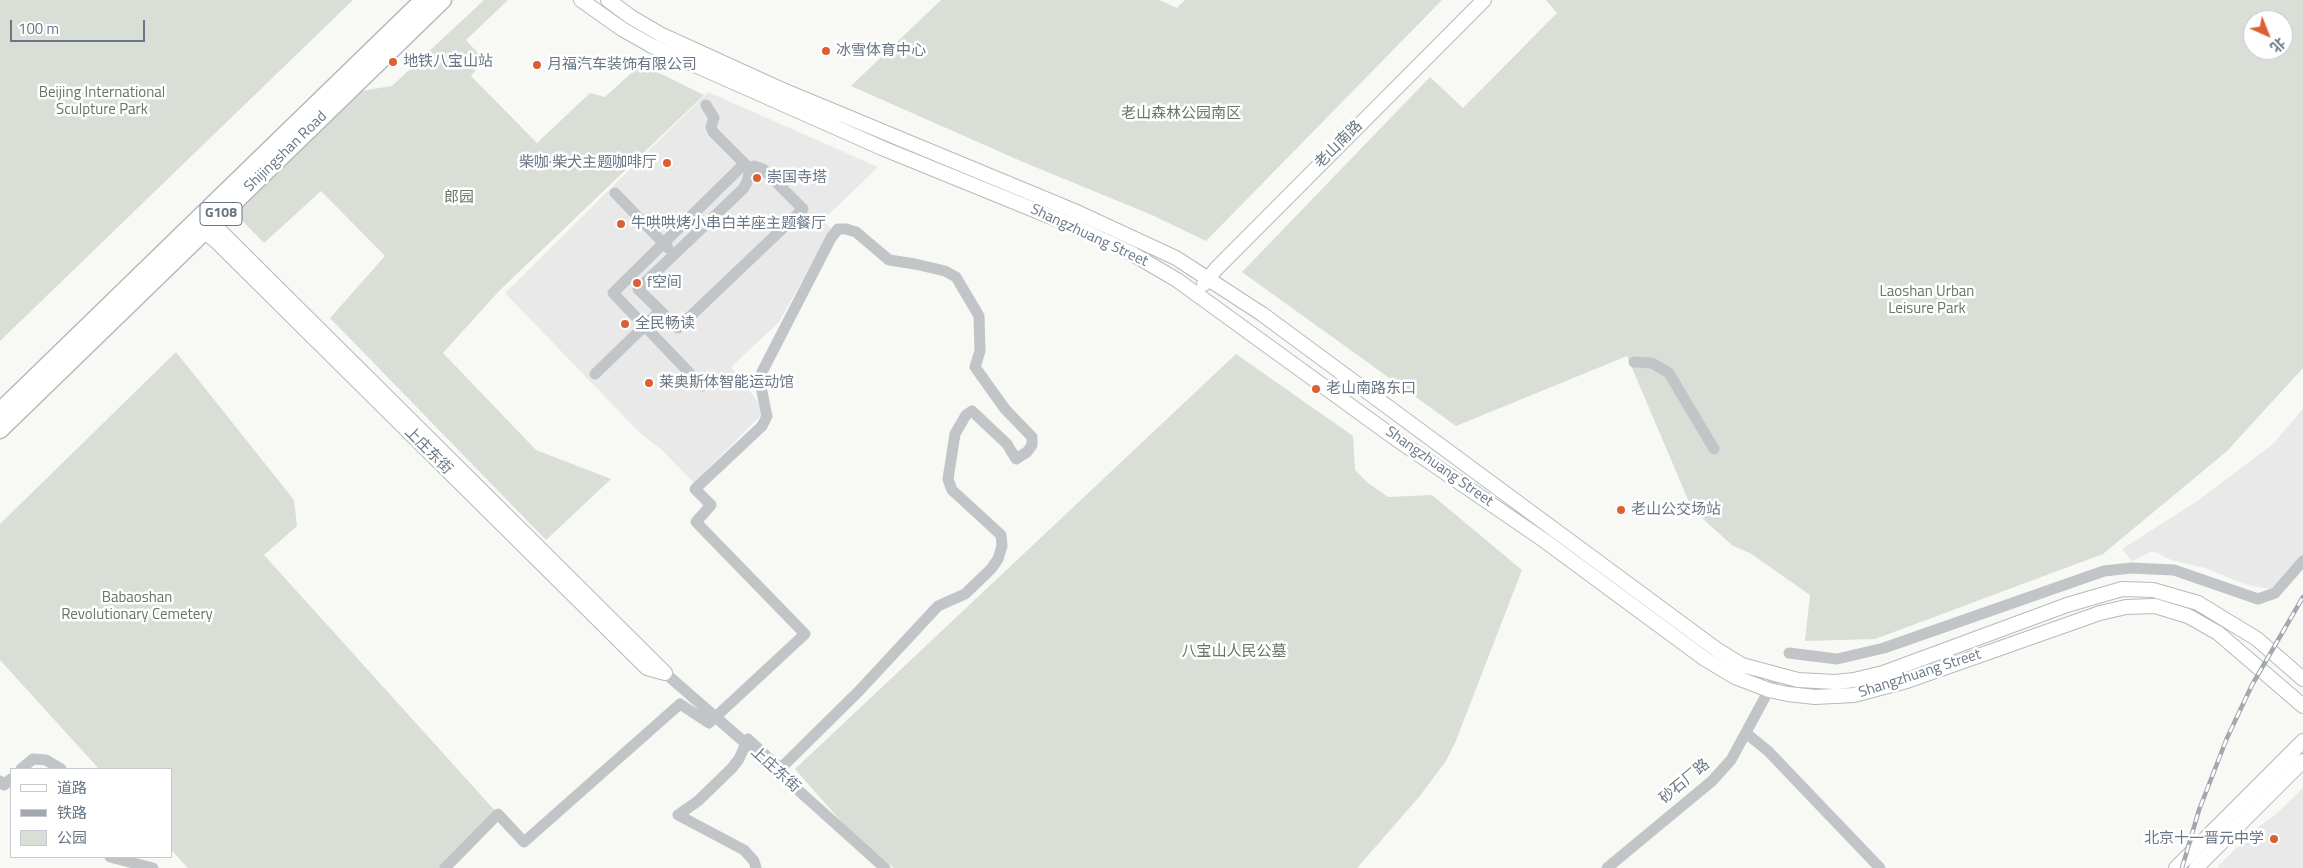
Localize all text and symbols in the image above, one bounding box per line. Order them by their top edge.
scale bar [12,10,148,42]
north arrow [2243,10,2293,60]
text: 100 m [18,17,59,40]
text: 北 [2266,33,2290,58]
place label: 冰雪体育中心 [836,42,926,60]
marker: 冰雪体育中心 [820,45,832,57]
place label: 地铁八宝山站 [403,53,493,71]
marker: 地铁八宝山站 [387,56,399,68]
place label: 月福汽车装饰有限公司 [547,56,697,74]
marker: 月福汽车装饰有限公司 [531,59,543,71]
park label: Beijing International Sculpture Park [39,84,165,119]
park label: 老山森林公园南区 [1121,105,1241,123]
street label: Shijingshan Road [241,108,331,196]
street label: 老山南路 [1311,117,1367,173]
place label: 柴咖·柴犬主题咖啡厅 [519,154,657,172]
marker: 柴咖·柴犬主题咖啡厅 [661,157,673,169]
place label: 崇国寺塔 [767,169,827,187]
marker: 崇国寺塔 [751,172,763,184]
park label: 郎园 [444,189,474,207]
street label: Shangzhuang Street [1027,201,1151,271]
road number: G108 [200,202,242,225]
place label: 牛哄哄烤小串白羊座主题餐厅 [631,215,826,233]
marker: 牛哄哄烤小串白羊座主题餐厅 [615,218,627,230]
place label: f空间 [647,274,682,292]
marker: f空间 [631,277,643,289]
park label: Laoshan Urban Leisure Park [1880,283,1974,318]
place label: 全民畅读 [635,315,695,333]
marker: 全民畅读 [619,318,631,330]
place label: 莱奥斯体智能运动馆 [659,374,794,392]
marker: 莱奥斯体智能运动馆 [643,377,655,389]
place label: 老山南路东口 [1326,380,1416,398]
marker: 老山南路东口 [1310,383,1322,395]
street label: 上庄东街 [400,423,456,479]
street label: Shangzhuang Street [1382,423,1496,511]
place label: 老山公交场站 [1631,501,1721,519]
marker: 老山公交场站 [1615,504,1627,516]
park label: Babaoshan Revolutionary Cemetery [61,589,213,624]
park label: 八宝山人民公墓 [1182,643,1286,661]
street label: Shangzhuang Street [1857,646,1983,702]
street label: 上庄东街 [747,743,803,797]
street label: 砂石厂路 [1656,756,1714,808]
legend [10,768,172,858]
text: 道路 [57,776,87,799]
text: 铁路 [57,801,87,824]
text: 公园 [57,826,87,849]
place label: 北京十一晋元中学 [2144,830,2264,848]
marker: 北京十一晋元中学 [2268,833,2280,845]

